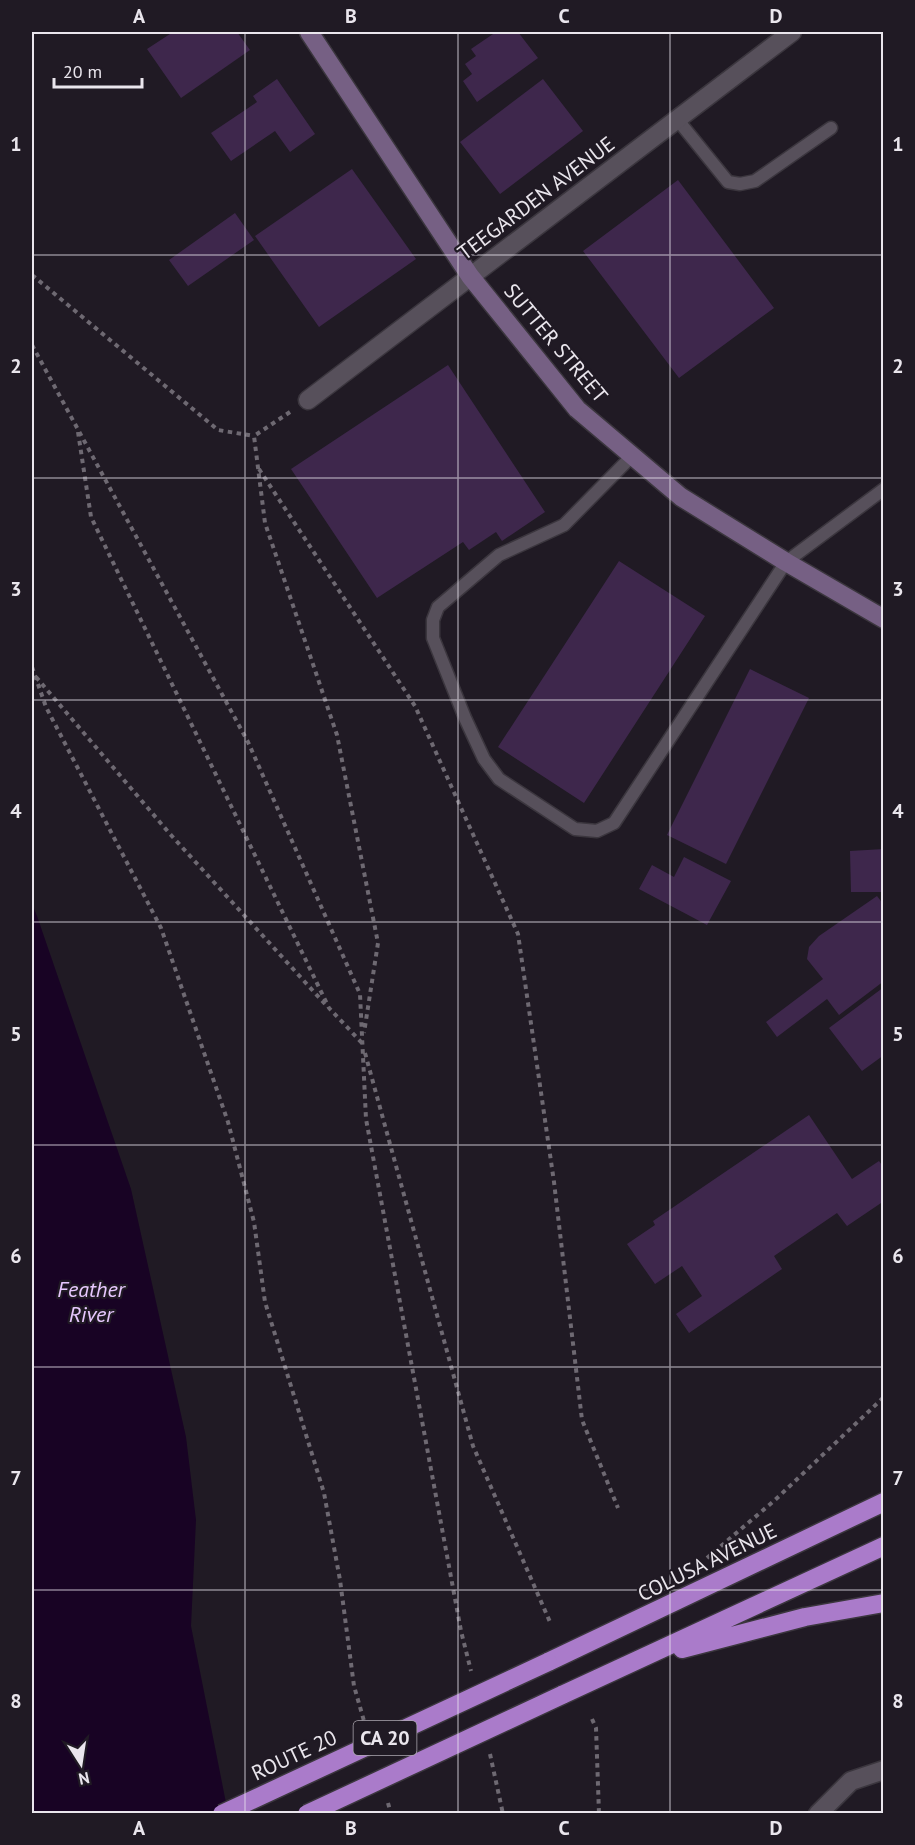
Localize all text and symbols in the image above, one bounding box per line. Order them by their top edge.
text: A [133,3,146,29]
text: B [345,3,357,29]
text: C [558,3,570,29]
text: D [770,3,783,29]
scale bar [54,51,142,89]
text: 20 m [63,60,102,83]
street label: TEEGARDEN AVENUE [452,130,620,266]
text: 1 [10,131,22,157]
text: 1 [892,131,904,157]
street label: SUTTER STREET [498,278,614,408]
text: 2 [10,353,22,379]
text: 2 [892,353,904,379]
text: 3 [10,576,22,602]
text: 3 [892,576,904,602]
text: 4 [10,798,22,824]
text: 4 [892,798,904,824]
text: 5 [10,1021,22,1047]
text: 5 [892,1021,904,1047]
text: 6 [10,1243,22,1269]
text: 6 [892,1243,904,1269]
water label: Feather River [57,1275,127,1328]
text: 7 [10,1465,22,1491]
text: 7 [892,1465,904,1491]
street label: COLUSA AVENUE [633,1517,781,1607]
text: 8 [10,1688,22,1714]
text: 8 [892,1688,904,1714]
road number: CA 20 [354,1721,416,1755]
street label: ROUTE 20 [247,1724,341,1786]
north arrow [51,1734,111,1794]
text: N [77,1768,91,1790]
text: A [133,1815,146,1841]
text: B [345,1815,357,1841]
text: C [558,1815,570,1841]
text: D [770,1815,783,1841]

